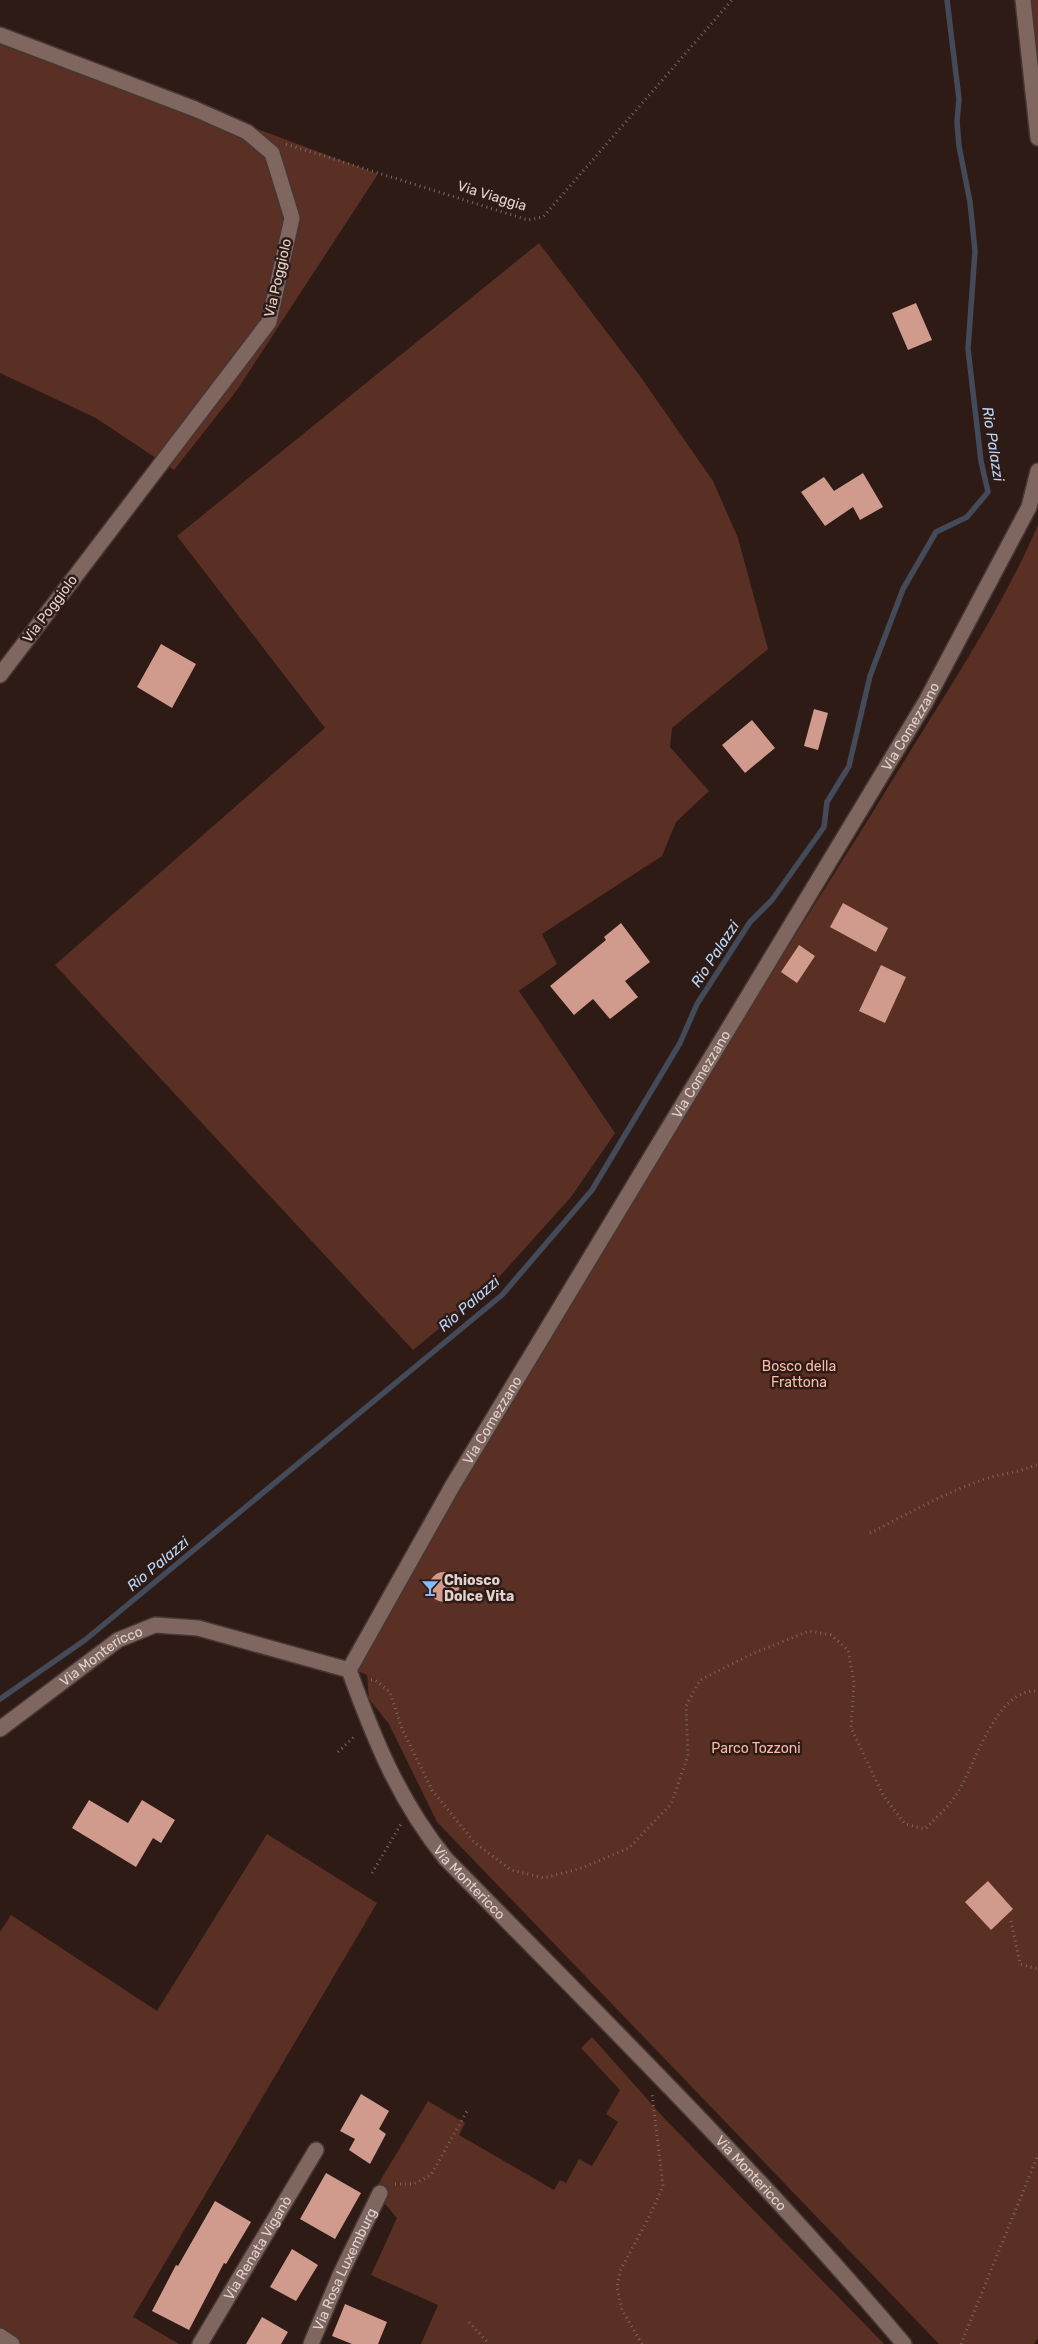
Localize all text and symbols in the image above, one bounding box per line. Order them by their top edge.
street label: Via Viaggia [455,177,529,215]
street label: Via Poggiolo [261,237,295,319]
water label: Rio Palazzi [978,405,1008,483]
street label: Via Poggiolo [19,572,81,646]
street label: Via Comezzano [878,679,943,774]
water label: Rio Palazzi [687,917,743,991]
street label: Via Comezzano [668,1027,734,1121]
water label: Rio Palazzi [435,1272,504,1336]
park label: Bosco della Frattona [762,1358,836,1391]
street label: Via Comezzano [459,1373,525,1467]
water label: Rio Palazzi [123,1533,193,1595]
place label: Chiosco Dolce Vita [444,1572,514,1605]
bar icon: Chiosco Dolce Vita [420,1578,440,1598]
street label: Via Montericco [56,1622,145,1690]
park label: Parco Tozzoni [711,1740,801,1757]
street label: Via Montericco [430,1842,509,1923]
street label: Via Montericco [712,2132,790,2214]
street label: Via Renata Viganò [220,2193,295,2303]
street label: Via Rosa Luxemburg [309,2205,380,2333]

